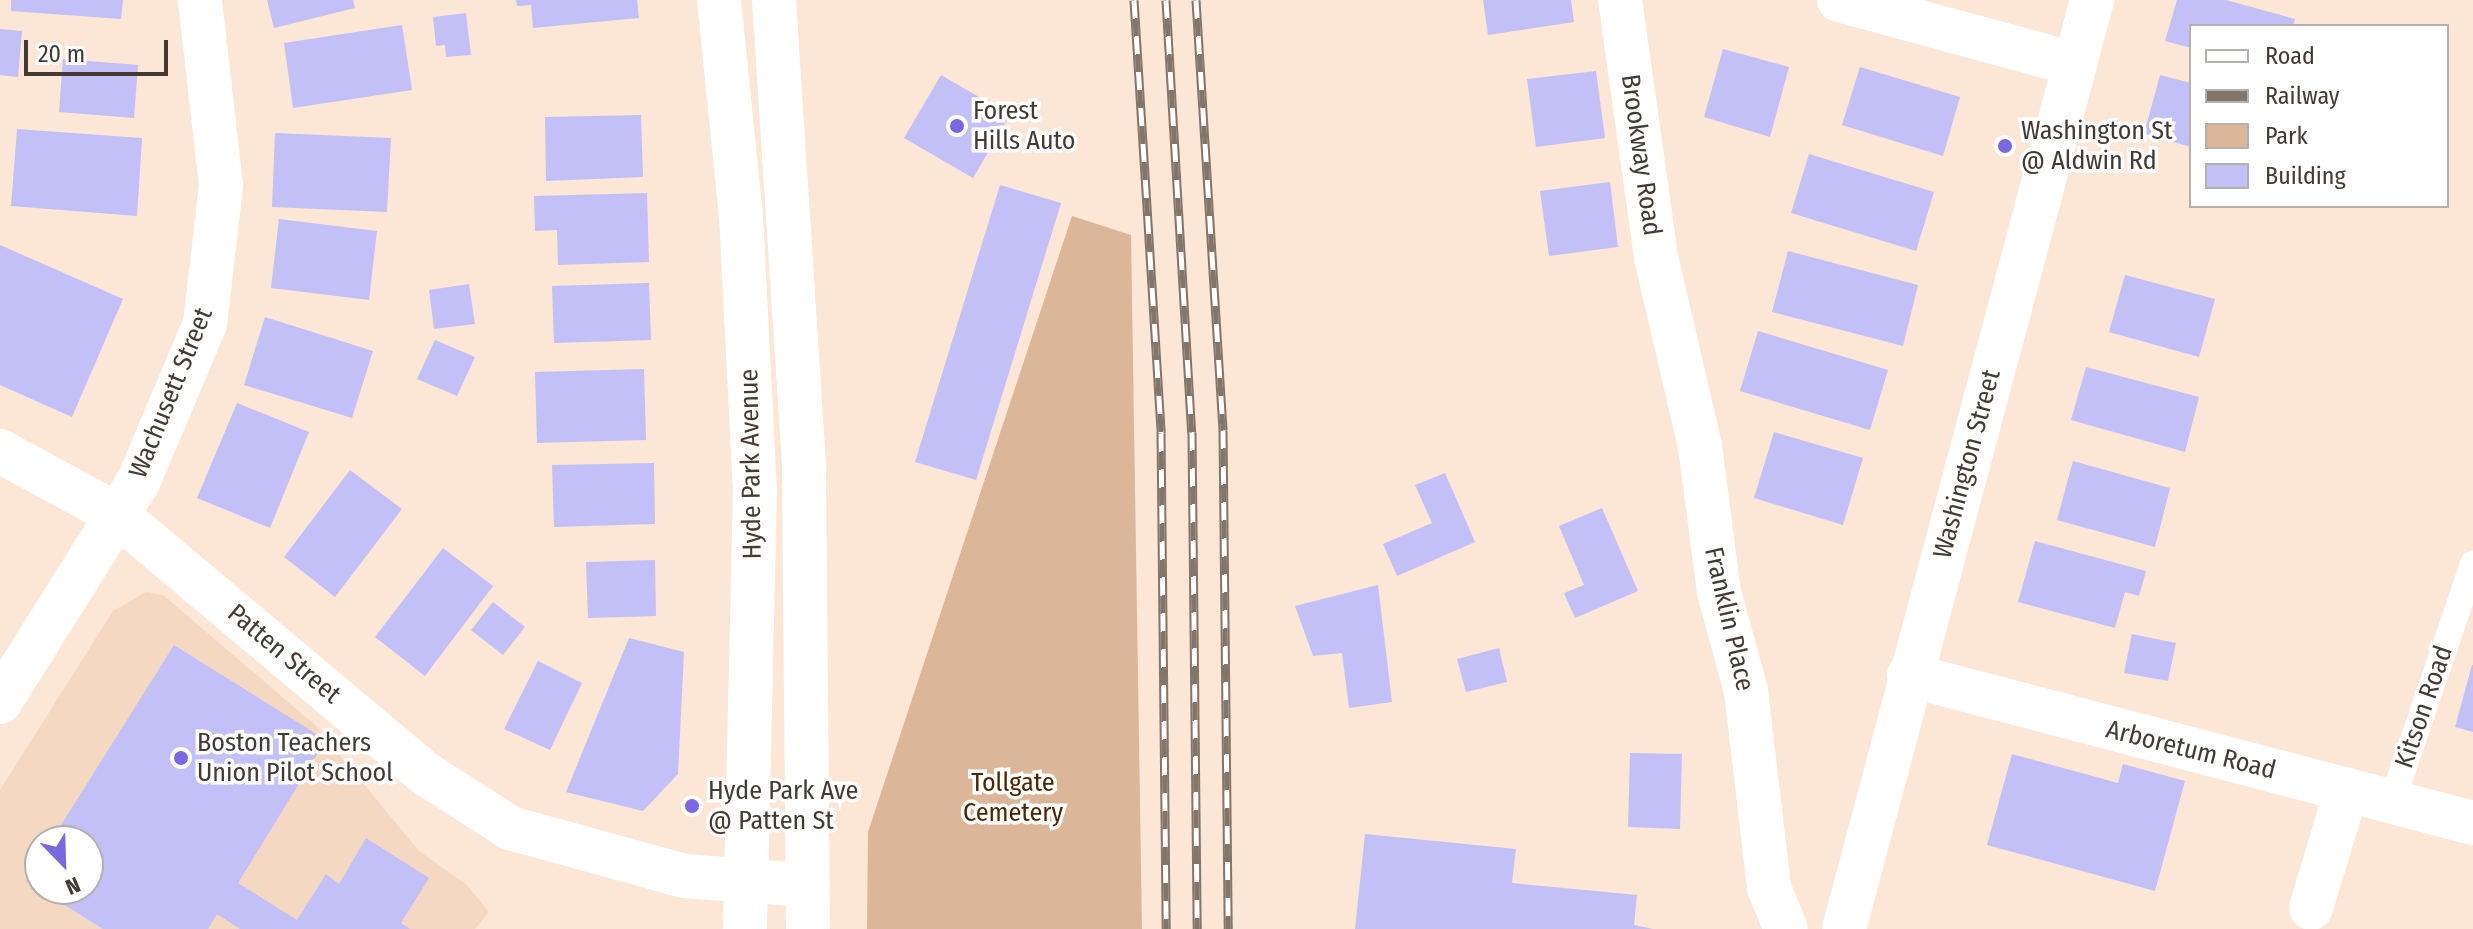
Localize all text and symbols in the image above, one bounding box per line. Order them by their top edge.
scale bar [28,24,172,74]
legend [2189,24,2449,208]
text: 20 m [38,40,85,68]
text: Road [2265,42,2315,70]
street label: Brookway Road [1614,72,1668,238]
text: Railway [2265,82,2340,110]
place label: Forest Hills Auto [973,95,1075,156]
place label: Washington St @ Aldwin Rd [2021,115,2173,176]
marker: Forest Hills Auto [948,117,966,135]
text: Park [2265,122,2308,150]
marker: Washington St @ Aldwin Rd [1996,137,2014,155]
text: Building [2265,162,2346,190]
street label: Wachusett Street [123,303,219,483]
street label: Washington Street [1927,366,2007,562]
street label: Hyde Park Avenue [734,368,768,560]
street label: Franklin Place [1697,544,1761,694]
street label: Patten Street [221,598,347,710]
street label: Kitson Road [2389,642,2459,772]
street label: Arboretum Road [2103,714,2279,786]
place label: Boston Teachers Union Pilot School [197,727,393,788]
marker: Boston Teachers Union Pilot School [172,749,190,767]
park label: Tollgate Cemetery [963,767,1063,828]
place label: Hyde Park Ave @ Patten St [708,775,858,836]
marker: Hyde Park Ave @ Patten St [683,797,701,815]
north arrow [24,825,104,905]
text: N [61,871,84,901]

